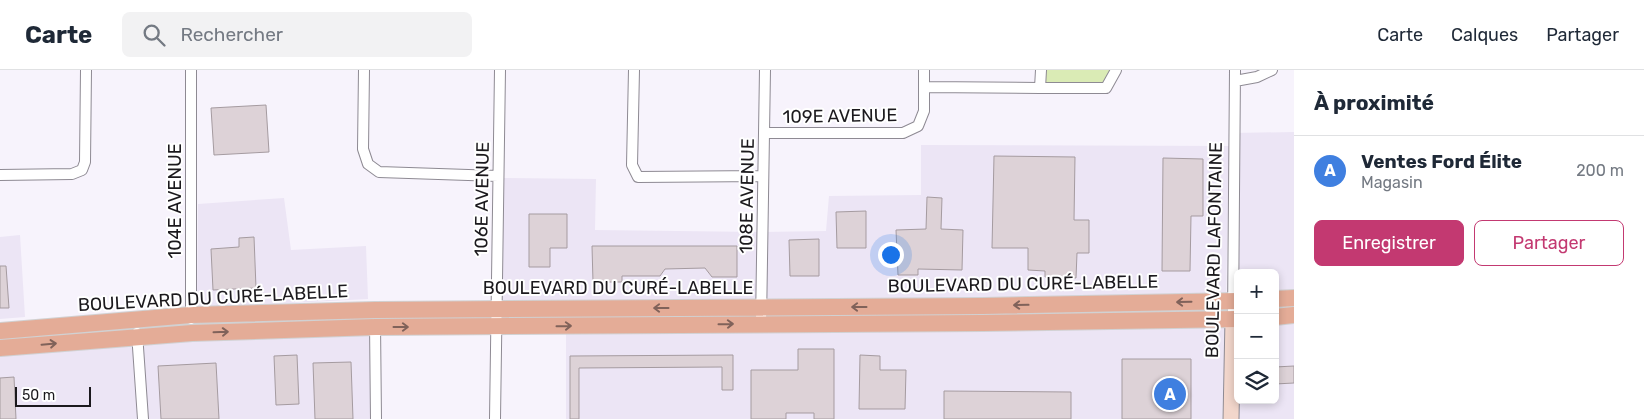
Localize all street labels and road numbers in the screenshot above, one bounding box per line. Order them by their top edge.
street label: 109E AVENUE [783,104,897,128]
street label: 108E AVENUE [735,138,759,254]
street label: 106E AVENUE [470,141,494,257]
street label: BOULEVARD LAFONTAINE [1201,142,1227,358]
street label: 104E AVENUE [164,143,186,259]
street label: BOULEVARD DU CURÉ-LABELLE [888,271,1158,297]
street label: BOULEVARD DU CURÉ-LABELLE [483,277,753,299]
street label: BOULEVARD DU CURÉ-LABELLE [77,280,349,316]

